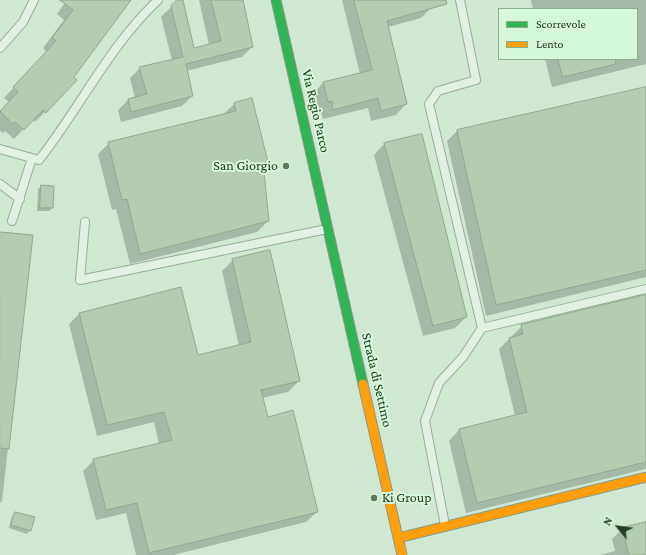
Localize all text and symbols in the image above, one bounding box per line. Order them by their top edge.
legend [498,8,638,60]
text: Scorrevole [536,17,586,31]
text: Lento [536,37,564,51]
street label: Via Regio Parco [298,68,334,154]
place label: San Giorgio [213,158,278,174]
marker: San Giorgio [281,161,291,171]
street label: Strada di Settimo [358,331,396,429]
place label: Ki Group [382,490,432,506]
marker: Ki Group [369,493,379,503]
north arrow [598,507,638,547]
text: N [600,515,615,527]

